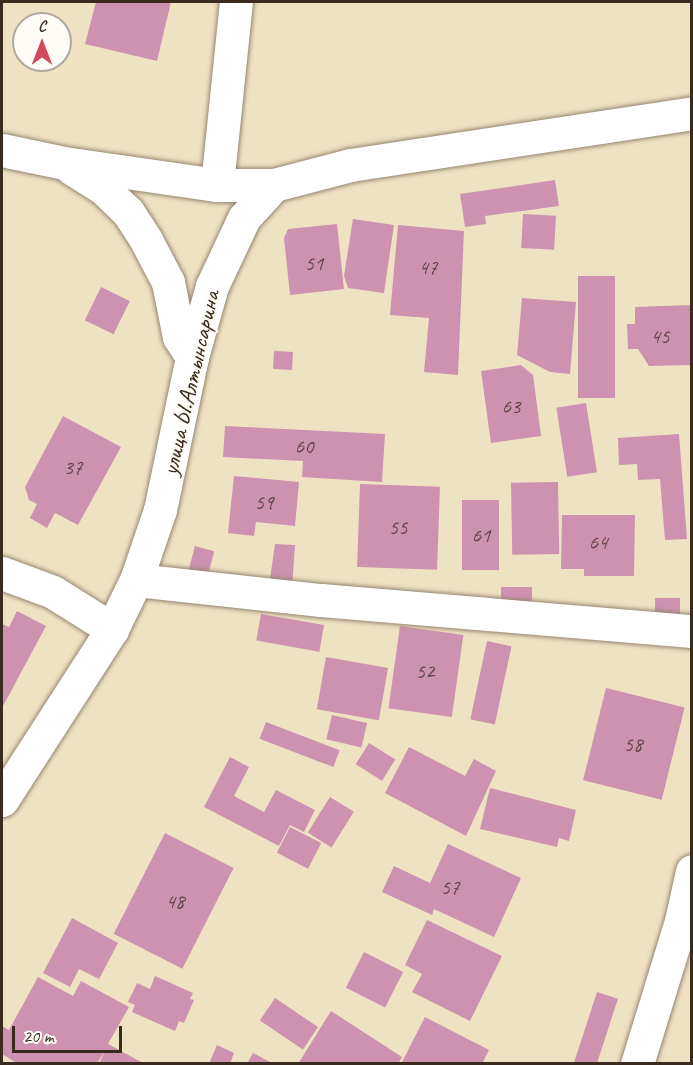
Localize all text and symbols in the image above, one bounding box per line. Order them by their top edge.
north arrow [12,12,72,72]
text: С [38,16,46,36]
house number: 51 [305,250,323,276]
house number: 47 [419,254,437,280]
street label: улица Ы.Алтынсарина [156,288,226,478]
house number: 45 [651,323,669,349]
house number: 63 [502,393,520,419]
house number: 60 [295,433,313,459]
house number: 37 [64,454,82,480]
house number: 59 [255,489,273,515]
house number: 55 [389,514,407,540]
house number: 61 [472,522,490,548]
house number: 64 [589,529,607,555]
house number: 52 [416,658,434,684]
house number: 58 [624,731,642,757]
house number: 57 [441,874,459,900]
house number: 48 [166,888,184,914]
scale bar [15,1014,124,1052]
text: 20 m [23,1025,54,1047]

